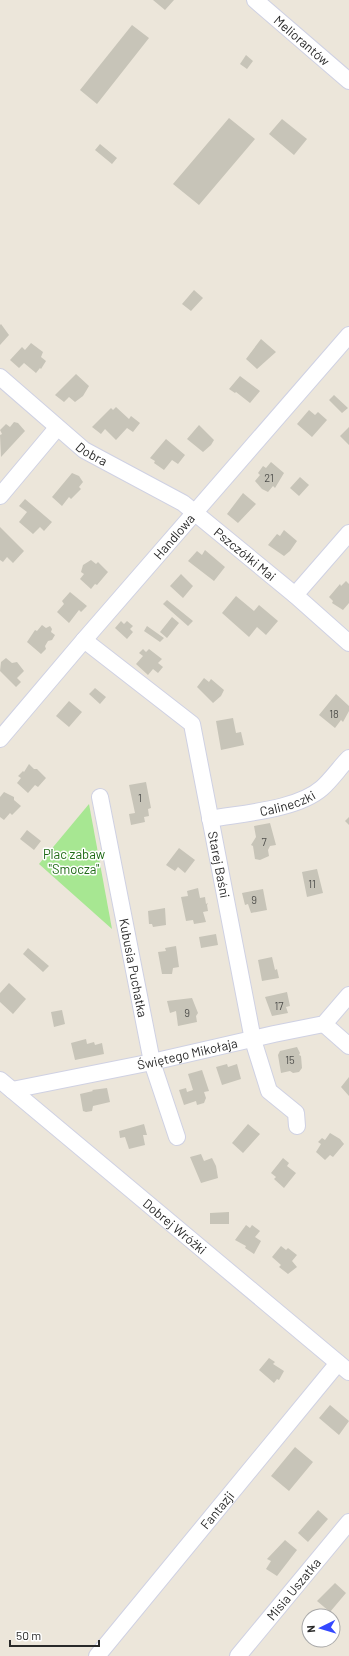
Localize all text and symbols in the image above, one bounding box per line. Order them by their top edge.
street label: Meliorantów [271,12,333,69]
street label: Dobra [73,439,110,469]
house number: 21 [264,471,274,484]
street label: Handlowa [150,510,198,562]
street label: Pszczółki Mai [211,524,279,584]
house number: 18 [329,707,339,720]
street label: Calineczki [258,787,318,819]
house number: 1 [138,791,142,804]
street label: Starej Baśni [205,830,233,899]
house number: 7 [261,835,267,848]
park label: Plac zabaw "Smocza" [43,846,105,877]
house number: 11 [308,877,316,890]
house number: 9 [251,893,257,906]
street label: Kubusia Puchatka [116,917,151,1019]
house number: 17 [274,999,284,1012]
house number: 9 [184,1006,190,1019]
street label: Świętego Mikołaja [136,1035,239,1073]
house number: 15 [285,1053,295,1066]
street label: Dobrej Wróżki [140,1195,210,1258]
street label: Fantazji [197,1488,237,1532]
street label: Misia Uszatka [263,1554,324,1624]
north arrow [301,1608,341,1648]
scale bar [10,1622,99,1648]
text: N [304,1625,317,1633]
text: 50 m [16,1628,41,1642]

